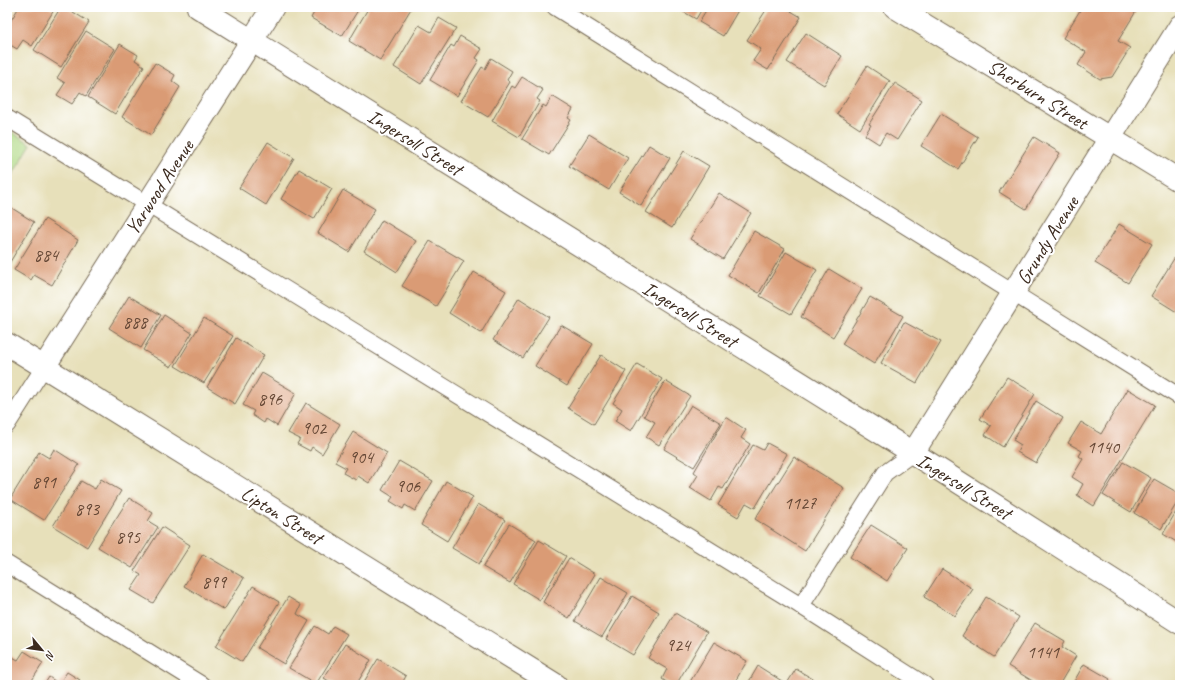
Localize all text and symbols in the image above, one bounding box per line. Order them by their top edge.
street label: Sherburn Street [983,54,1094,136]
street label: Ingersoll Street [363,104,469,183]
street label: Yarwood Avenue [120,134,200,239]
street label: Grundy Avenue [1011,190,1085,289]
house number: 884 [34,244,60,266]
street label: Ingersoll Street [638,276,744,355]
house number: 888 [123,311,149,333]
house number: 896 [258,388,283,410]
house number: 902 [302,417,328,439]
house number: 1140 [1087,436,1121,458]
house number: 904 [349,446,375,468]
street label: Ingersoll Street [912,448,1018,527]
house number: 891 [32,471,57,493]
house number: 906 [396,475,421,497]
street label: Lipton Street [236,481,330,552]
house number: 1127 [784,492,817,514]
house number: 893 [75,498,101,520]
house number: 895 [116,526,141,548]
house number: 899 [202,571,228,593]
north arrow [22,630,62,670]
house number: 924 [666,634,692,656]
house number: 1141 [1027,641,1060,663]
text: N [42,648,59,663]

